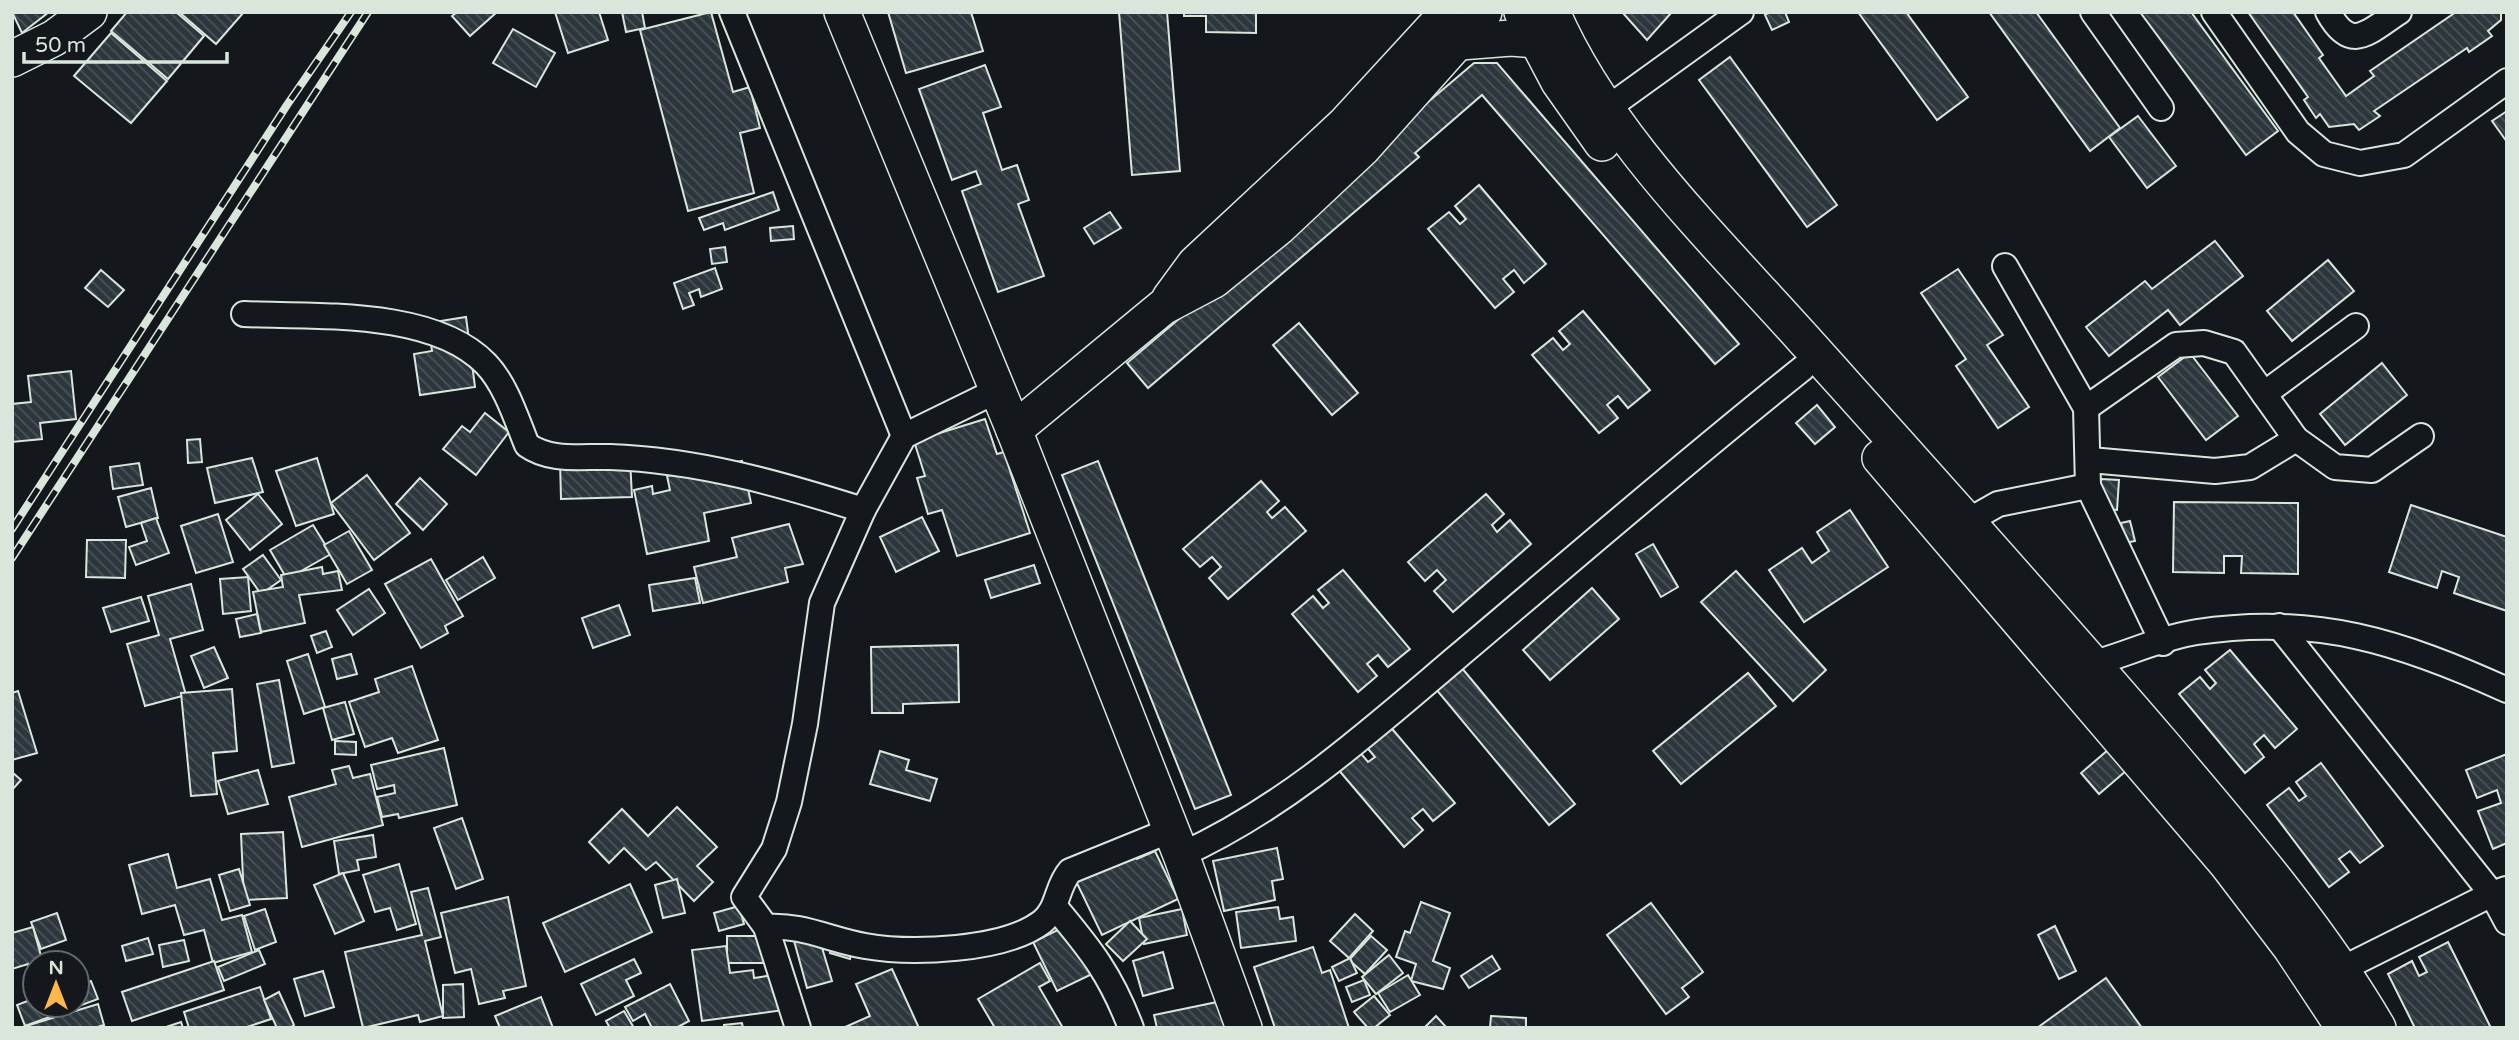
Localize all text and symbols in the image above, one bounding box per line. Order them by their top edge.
scale bar [24,21,228,65]
text: 50 m [35,33,86,58]
north arrow [21,949,91,1019]
text: N [48,957,64,979]

